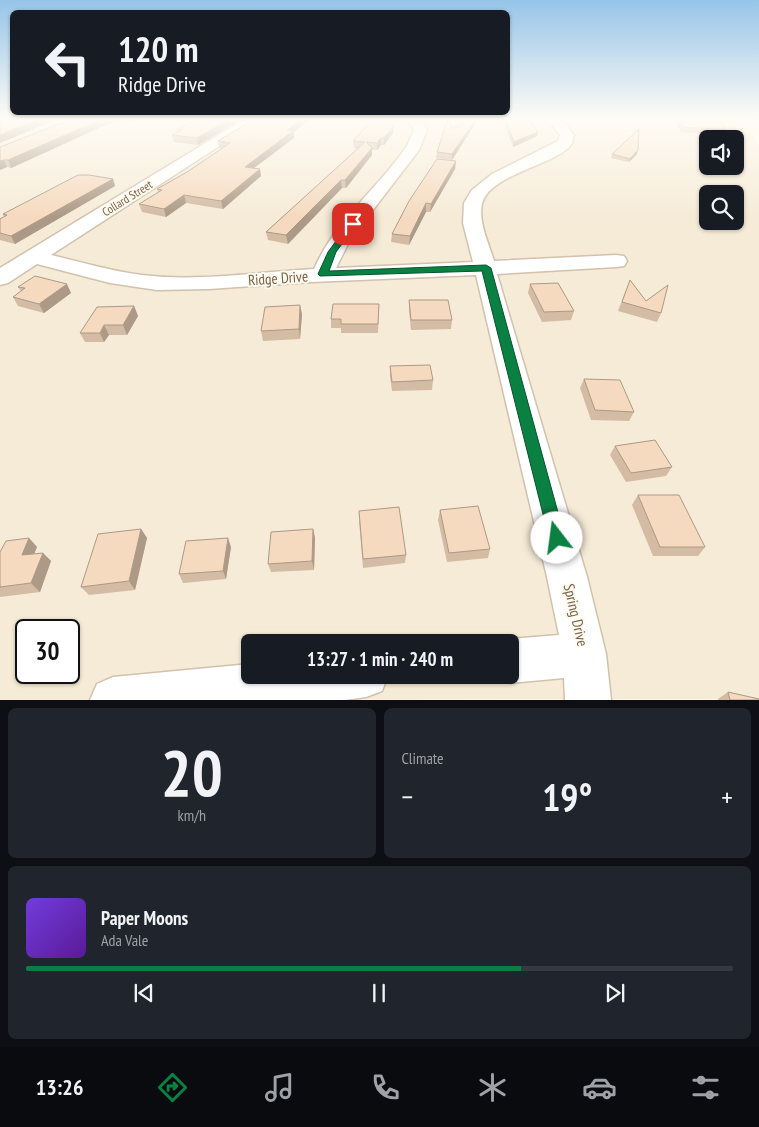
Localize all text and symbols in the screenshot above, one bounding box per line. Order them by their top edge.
text: 120 m [118,26,199,72]
icon: left [35,30,100,95]
text: Ridge Drive [118,70,206,98]
map controls [699,130,744,230]
button: sound [699,130,744,175]
street label: Collard Street [99,176,156,219]
button: search [699,185,744,230]
pin [332,203,374,245]
icon: arrive [339,210,367,238]
street label: Ridge Drive [247,266,309,290]
position arrow [530,511,582,563]
street label: Spring Drive [560,582,592,648]
speed limit sign: 30 [15,619,80,684]
text: 13:27 · 1 min · 240 m [307,647,453,671]
text: 20 [161,730,223,814]
text: Climate [402,748,444,768]
text: 19° [542,772,592,821]
text: − [402,778,413,815]
text: + [721,778,733,815]
text: km/h [178,805,206,825]
text: Paper Moons [101,906,188,930]
text: Ada Vale [101,930,148,950]
icon: previous [130,979,158,1007]
icon: pause [365,979,393,1007]
icon: next [601,979,629,1007]
icon: directions [155,1070,190,1105]
icon: music [262,1070,297,1105]
icon: phone [368,1070,403,1105]
icon: climate [475,1070,510,1105]
icon: car [582,1070,617,1105]
icon: filters [688,1070,723,1105]
text: 13:26 [36,1073,83,1101]

